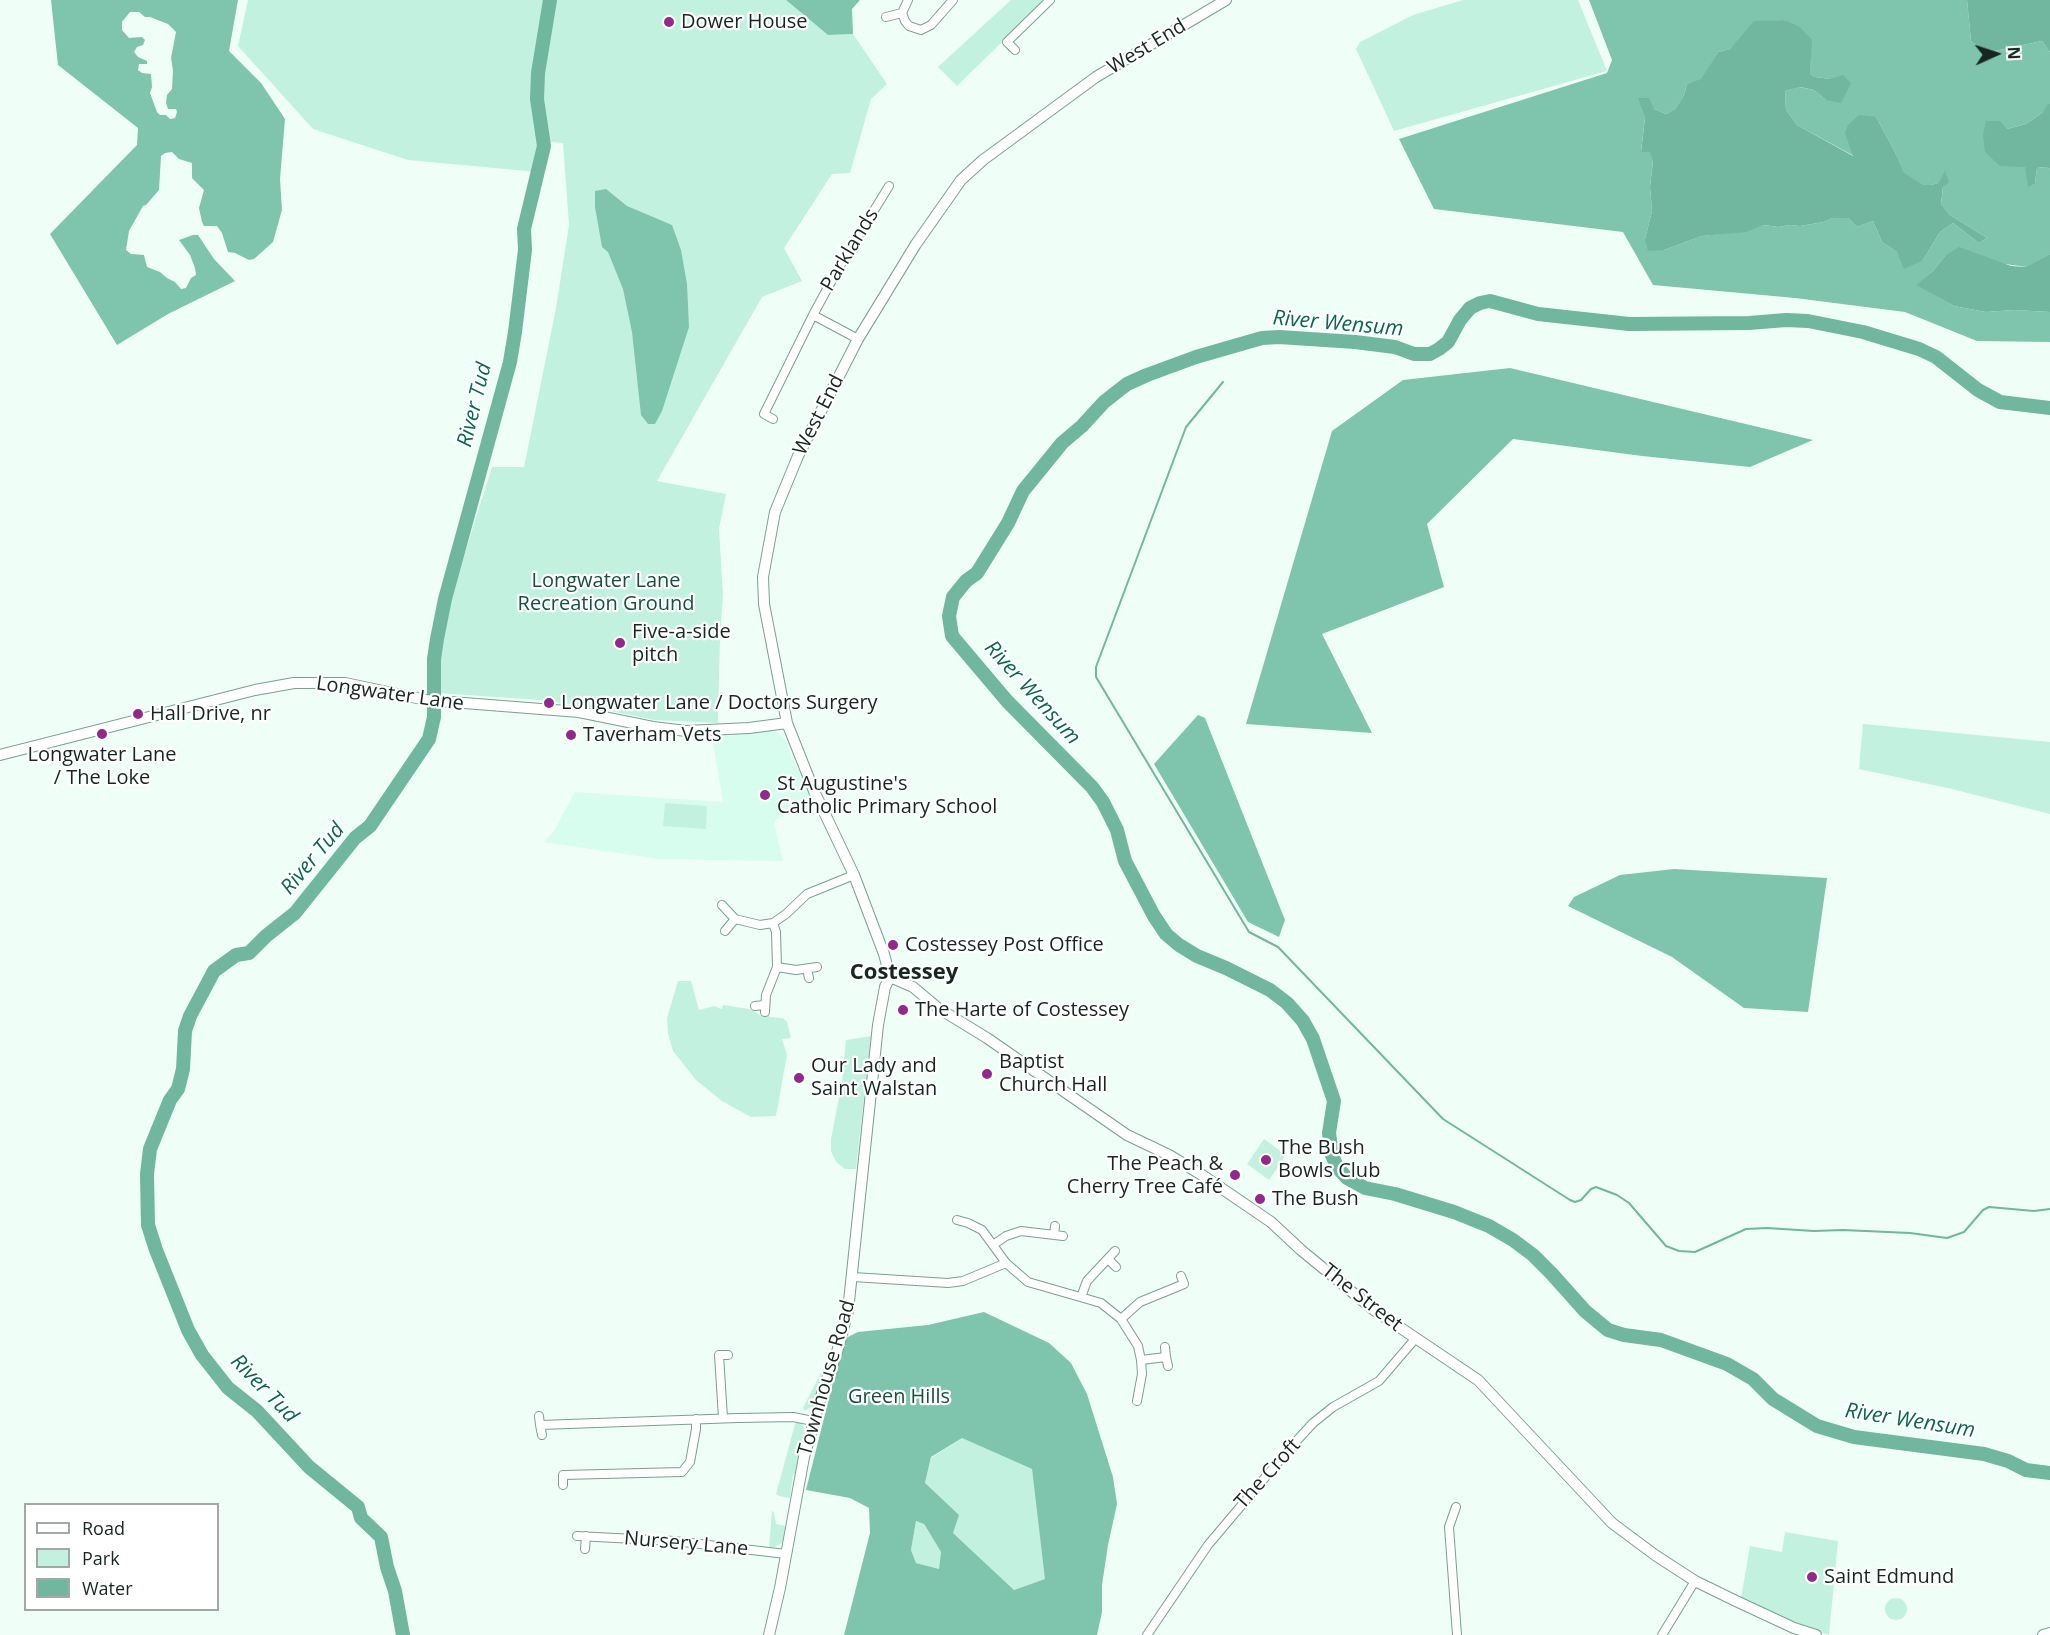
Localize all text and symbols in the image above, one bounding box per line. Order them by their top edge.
place label: Dower House [681,10,807,34]
street label: West End [1103,14,1191,80]
marker: Dower House [662,15,676,29]
north arrow [1966,24,2026,84]
text: N [2003,46,2025,60]
street label: Parklands [816,204,884,296]
water label: River Wensum [1272,306,1404,342]
water label: River Tud [452,360,498,450]
street label: West End [789,371,849,459]
park label: Longwater Lane Recreation Ground [518,569,694,616]
place label: Five-a-side pitch [632,620,731,667]
marker: Five-a-side pitch [613,636,627,650]
water label: River Wensum [979,636,1085,750]
street label: Longwater Lane [315,672,465,716]
place label: Longwater Lane / Doctors Surgery [561,691,878,715]
marker: Longwater Lane / Doctors Surgery [542,696,556,710]
place label: Hall Drive, nr [150,702,271,726]
marker: Hall Drive, nr [131,707,145,721]
place label: Taverham Vets [583,723,721,747]
marker: Longwater Lane / The Loke [95,727,109,741]
marker: Taverham Vets [564,728,578,742]
place label: Longwater Lane / The Loke [28,743,176,790]
place label: St Augustine's Catholic Primary School [777,772,997,819]
marker: St Augustine's Catholic Primary School [758,788,772,802]
water label: River Tud [276,818,350,900]
place label: Costessey Post Office [905,933,1104,957]
marker: Costessey Post Office [886,938,900,952]
district label: Costessey [850,960,958,986]
place label: The Harte of Costessey [915,998,1129,1022]
marker: The Harte of Costessey [896,1003,910,1017]
place label: Baptist Church Hall [999,1050,1107,1097]
place label: Our Lady and Saint Walstan [811,1054,937,1101]
marker: Baptist Church Hall [980,1067,994,1081]
marker: Our Lady and Saint Walstan [792,1071,806,1085]
place label: The Bush Bowls Club [1278,1136,1380,1183]
place label: The Peach & Cherry Tree Café [1067,1152,1223,1199]
marker: The Bush Bowls Club [1259,1153,1273,1167]
marker: The Peach & Cherry Tree Café [1228,1168,1242,1182]
place label: The Bush [1272,1187,1359,1211]
marker: The Bush [1253,1192,1267,1206]
street label: The Street [1317,1259,1407,1337]
street label: Townhouse Road [793,1297,861,1459]
water label: River Tud [225,1349,303,1429]
park label: Green Hills [848,1385,950,1409]
water label: River Wensum [1843,1398,1977,1444]
street label: The Croft [1230,1434,1306,1514]
legend [24,1503,219,1611]
text: Road [82,1516,125,1540]
street label: Nursery Lane [623,1527,749,1561]
text: Park [82,1546,120,1570]
place label: Saint Edmund [1824,1565,1954,1589]
marker: Saint Edmund [1805,1570,1819,1584]
text: Water [82,1576,133,1600]

